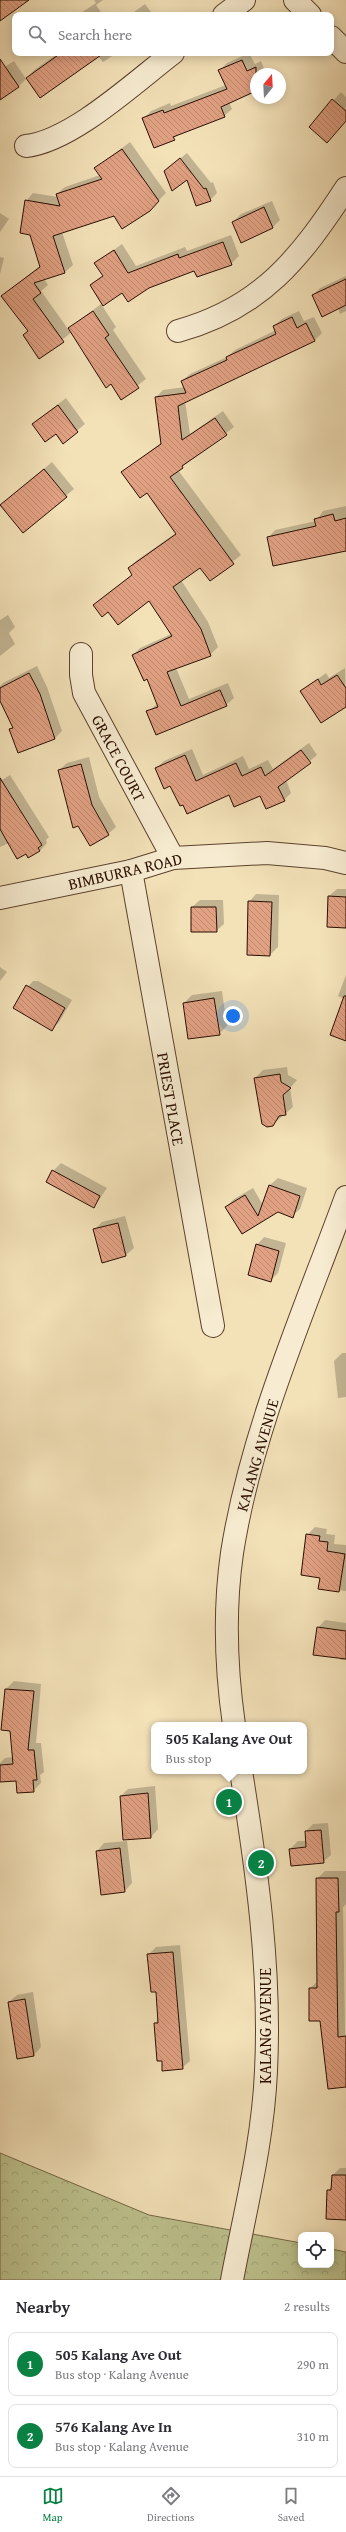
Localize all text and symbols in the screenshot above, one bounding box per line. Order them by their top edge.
search box [12,12,334,56]
icon: search [26,23,48,45]
text: Search here [58,24,132,45]
north arrow [250,68,286,104]
street label: GRACE COURT [86,710,152,806]
street label: BIMBURRA ROAD [66,846,185,896]
your location [223,1006,243,1026]
street label: PRIEST PLACE [151,1051,191,1147]
street label: KALANG AVENUE [229,1396,285,1514]
popup [151,1722,307,1774]
text: 505 Kalang Ave Out [166,1728,292,1749]
text: Bus stop [166,1749,211,1768]
pin: 1 [216,1787,242,1817]
pin: 2 [248,1848,274,1878]
street label: KALANG AVENUE [253,1968,277,2084]
map controls [298,2232,334,2268]
button: locate [298,2232,334,2268]
text: Nearby [16,2294,70,2319]
text: 2 results [284,2297,330,2316]
text: 505 Kalang Ave Out [55,2344,182,2365]
text: 1 [27,2355,33,2374]
text: 290 m [297,2355,329,2374]
text: Bus stop · Kalang Avenue [55,2365,189,2384]
text: 576 Kalang Ave In [55,2416,172,2437]
text: 2 [27,2427,33,2446]
text: 310 m [297,2427,329,2446]
text: Bus stop · Kalang Avenue [55,2437,189,2456]
tab: Map [42,2485,64,2525]
tab: Directions [147,2485,194,2525]
tab: Saved [278,2485,304,2525]

